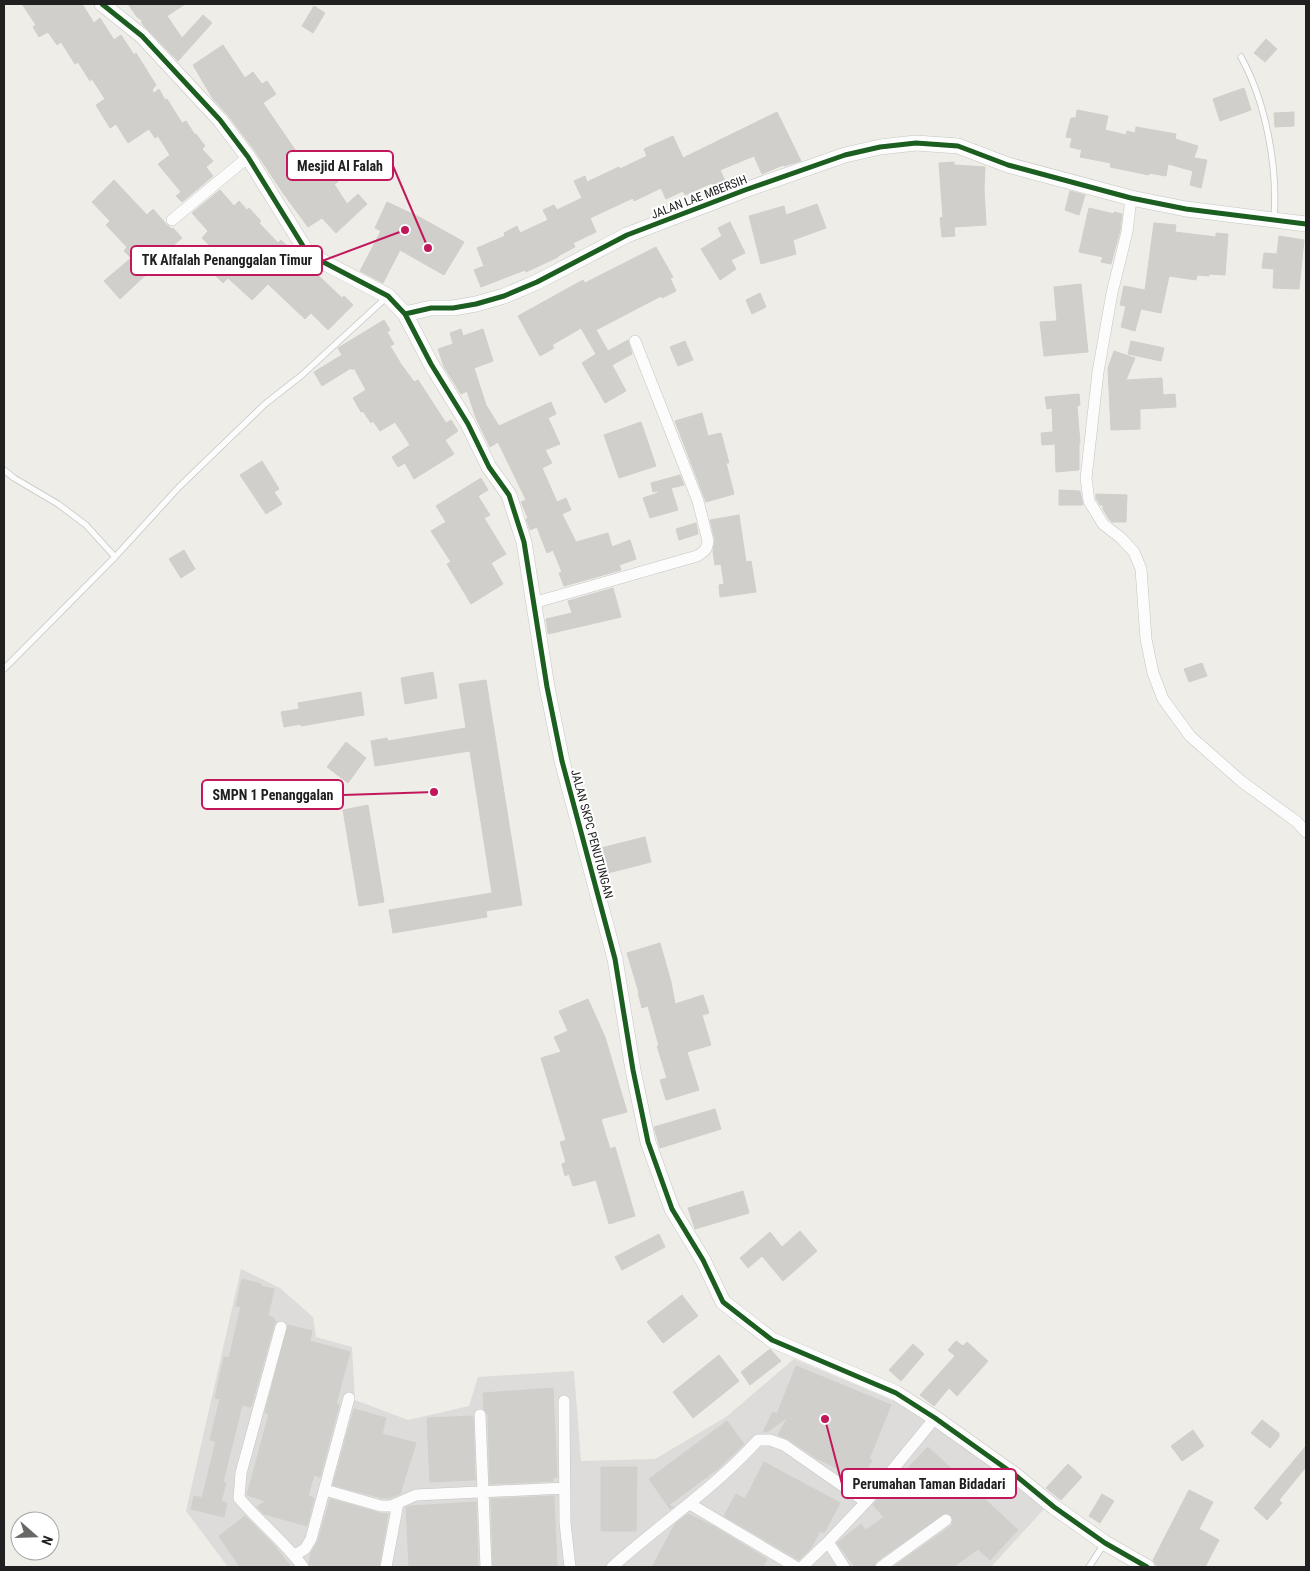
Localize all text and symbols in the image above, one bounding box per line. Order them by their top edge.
callout: Mesjid Al Falah [287,151,393,180]
text: Mesjid Al Falah [297,158,383,174]
street label: JALAN LAE MBERSIH [649,172,749,222]
callout: TK Alfalah Penanggalan Timur [131,246,322,275]
text: TK Alfalah Penanggalan Timur [142,252,313,268]
street label: JALAN SKPC PENUTUNGAN [568,768,616,900]
callout: SMPN 1 Penanggalan [202,780,343,809]
text: SMPN 1 Penanggalan [213,787,334,803]
callout: Perumahan Taman Bidadari [842,1469,1016,1498]
text: Perumahan Taman Bidadari [852,1476,1006,1492]
north arrow [10,1511,60,1561]
text: N [38,1534,56,1547]

